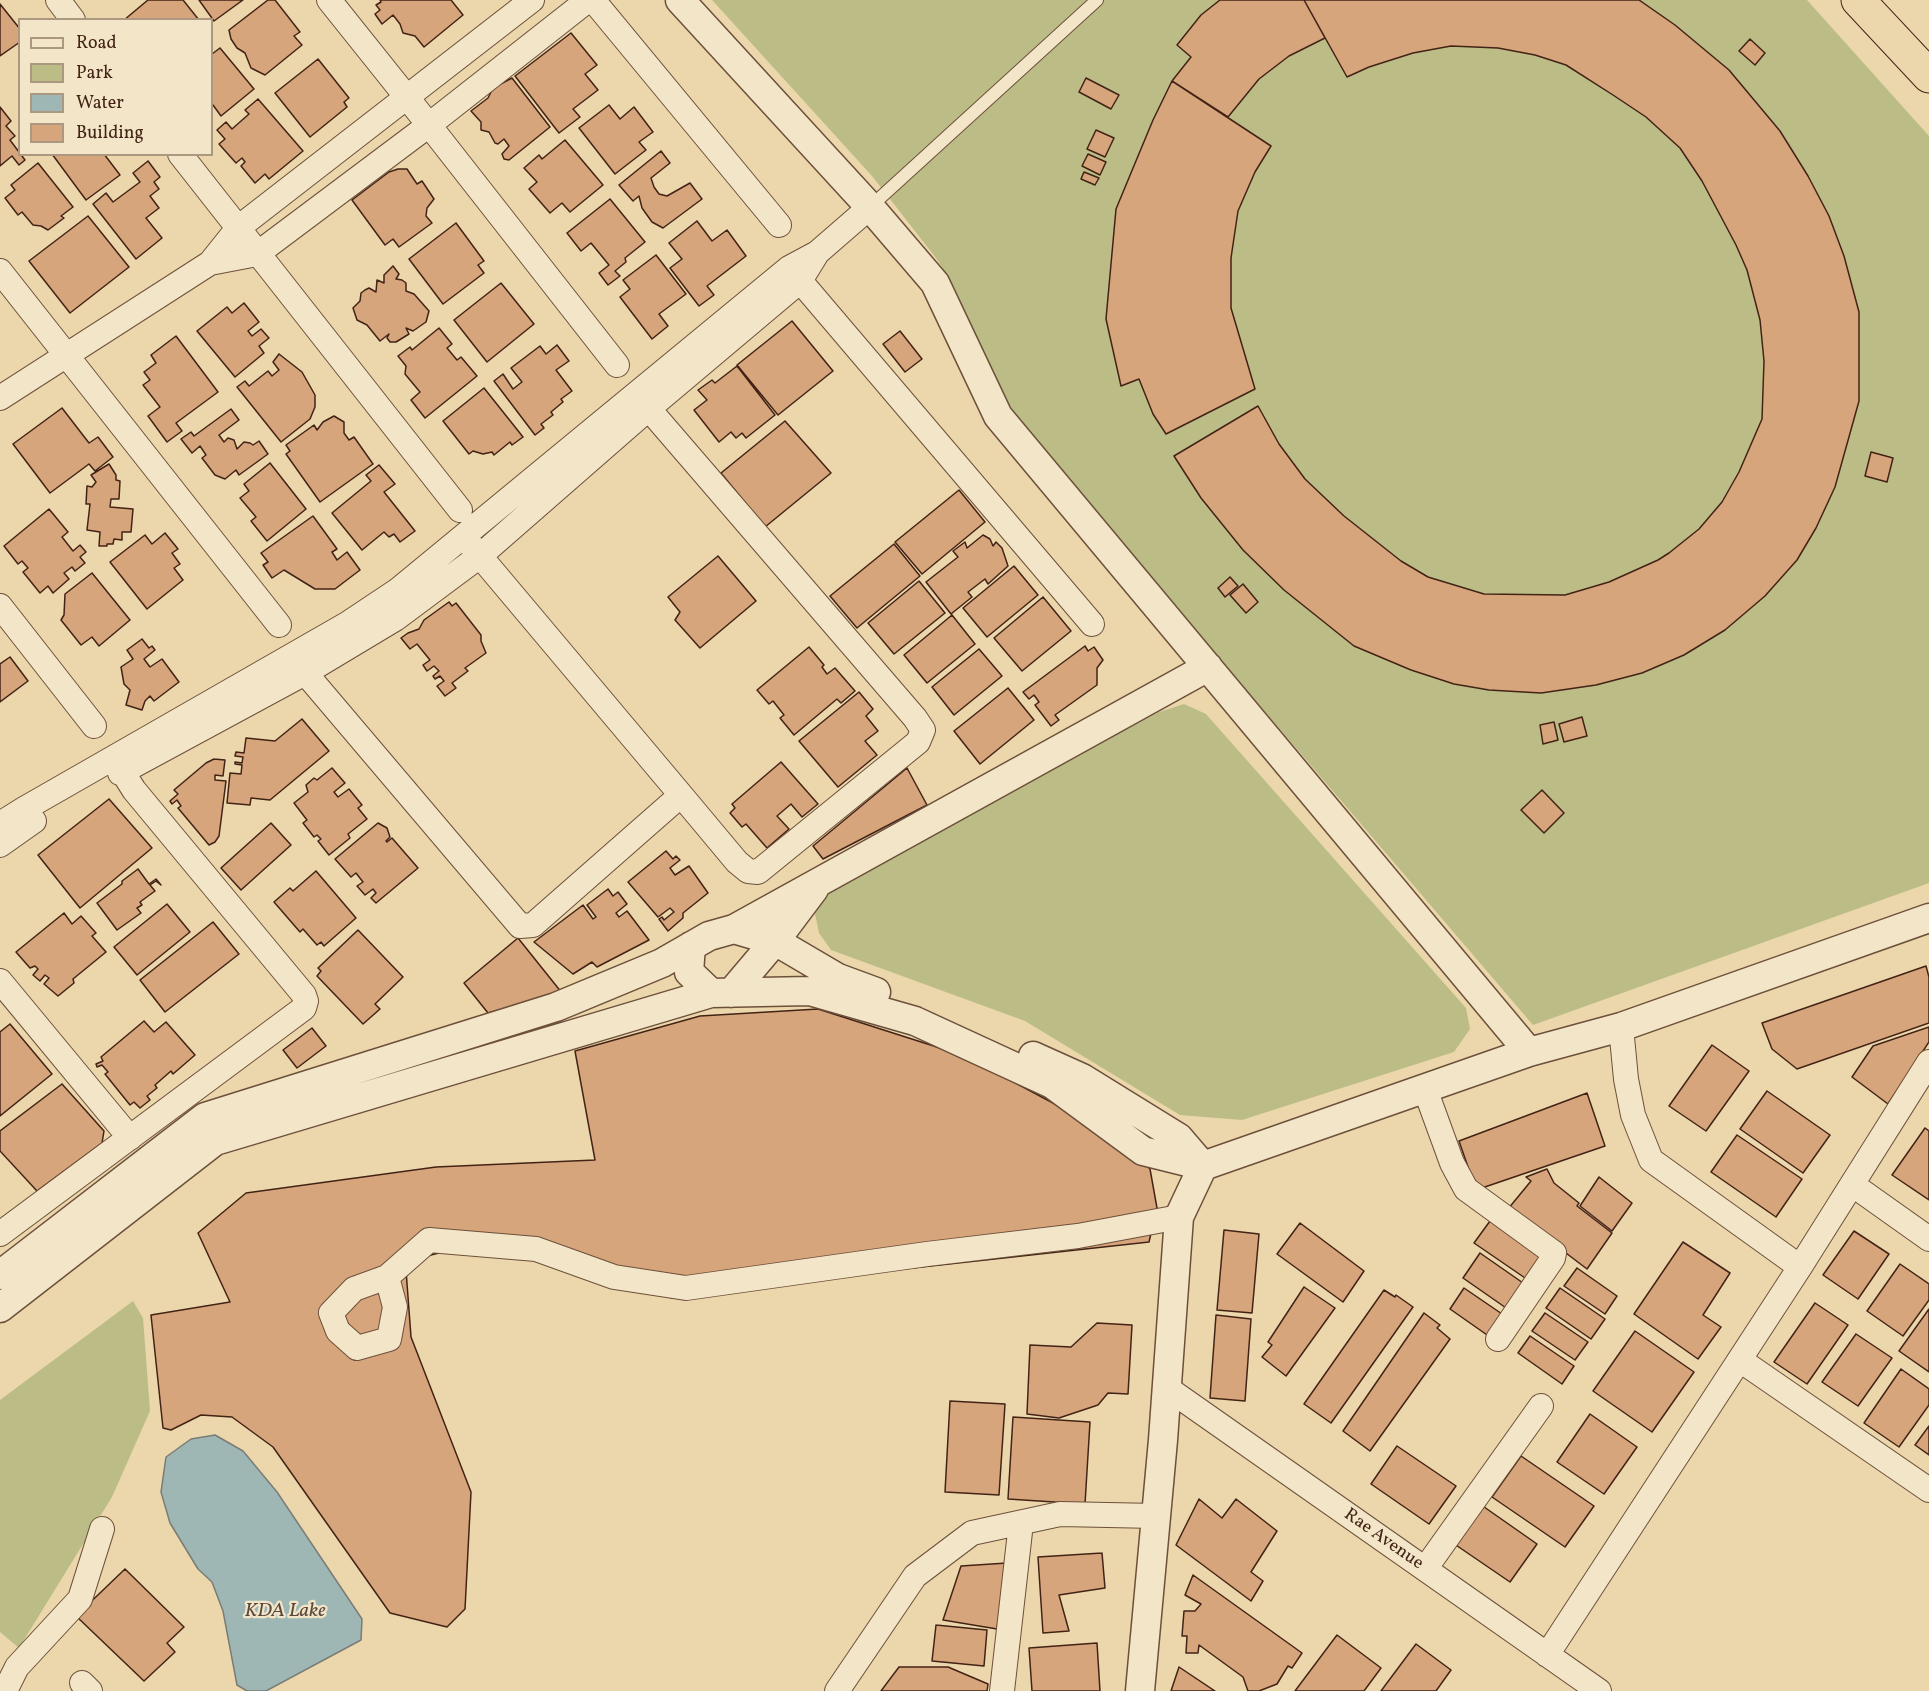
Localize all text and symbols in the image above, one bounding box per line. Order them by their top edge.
legend [18,18,213,156]
text: Road [76,31,117,56]
text: Park [76,61,113,86]
text: Water [76,91,124,116]
text: Building [76,121,144,146]
street label: Rae Avenue [1339,1505,1427,1575]
water label: KDA Lake [244,1600,326,1624]

